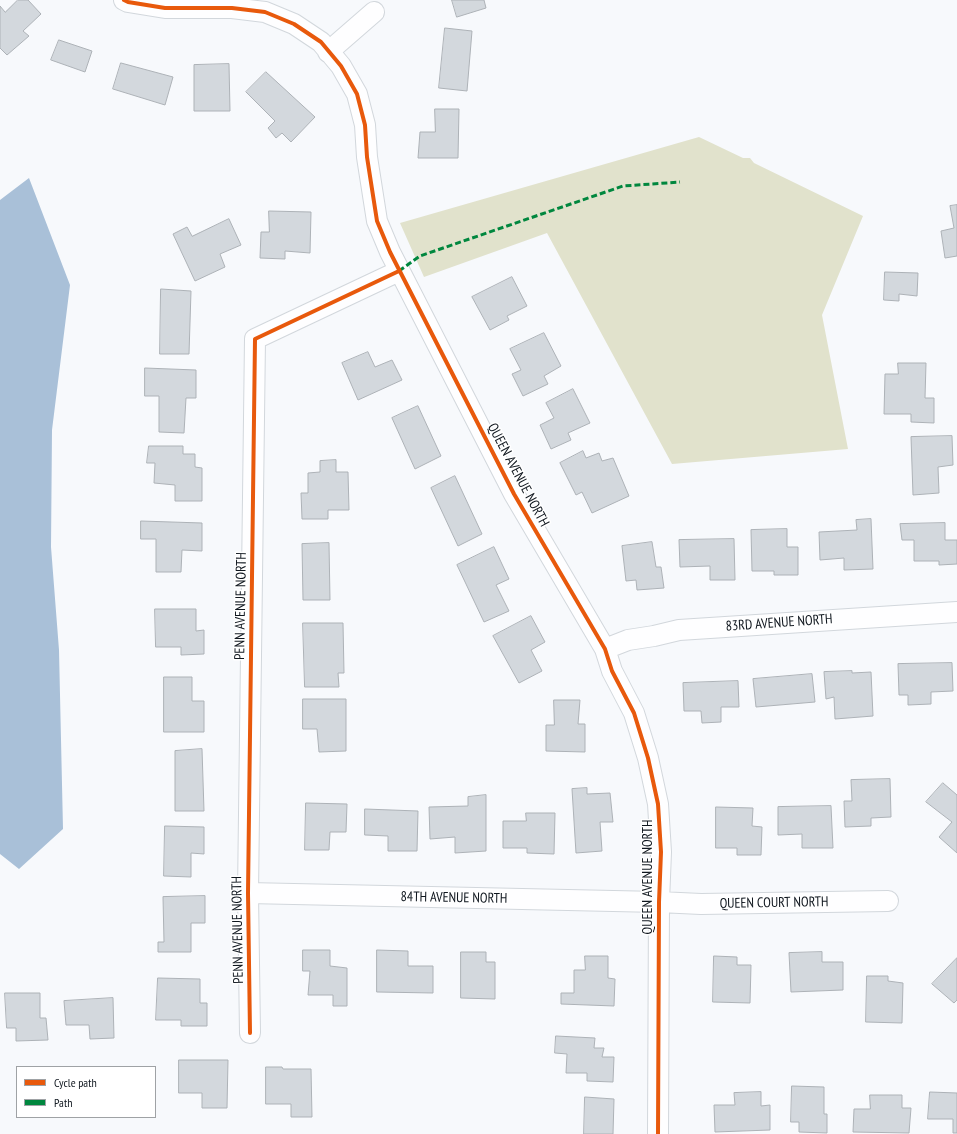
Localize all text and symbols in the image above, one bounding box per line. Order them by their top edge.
street label: QUEEN AVENUE NORTH [484,420,552,530]
street label: PENN AVENUE NORTH [232,552,250,660]
street label: 83RD AVENUE NORTH [725,611,833,635]
street label: QUEEN AVENUE NORTH [640,820,656,934]
street label: PENN AVENUE NORTH [229,876,247,984]
street label: 84TH AVENUE NORTH [400,889,508,907]
street label: QUEEN COURT NORTH [719,894,829,912]
legend [16,1066,156,1118]
text: Cycle path [54,1075,97,1090]
text: Path [54,1095,72,1110]

